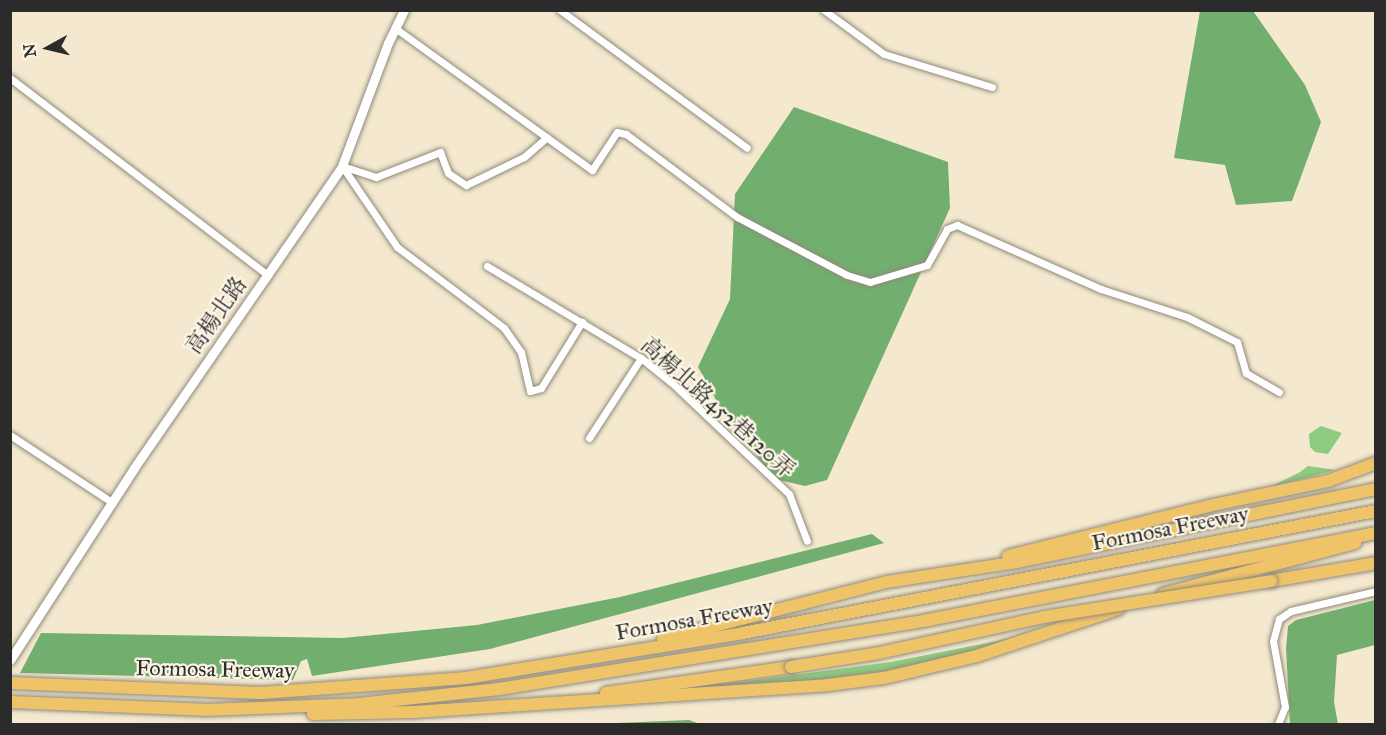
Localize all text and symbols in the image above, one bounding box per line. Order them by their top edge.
north arrow [18,18,78,78]
text: N [19,43,40,59]
street label: 高楊北路 [180,271,252,359]
street label: 高楊北路452巷120弄 [636,331,800,483]
street label: Formosa Freeway [1089,500,1251,556]
street label: Formosa Freeway [613,592,775,646]
street label: Formosa Freeway [135,654,295,684]

